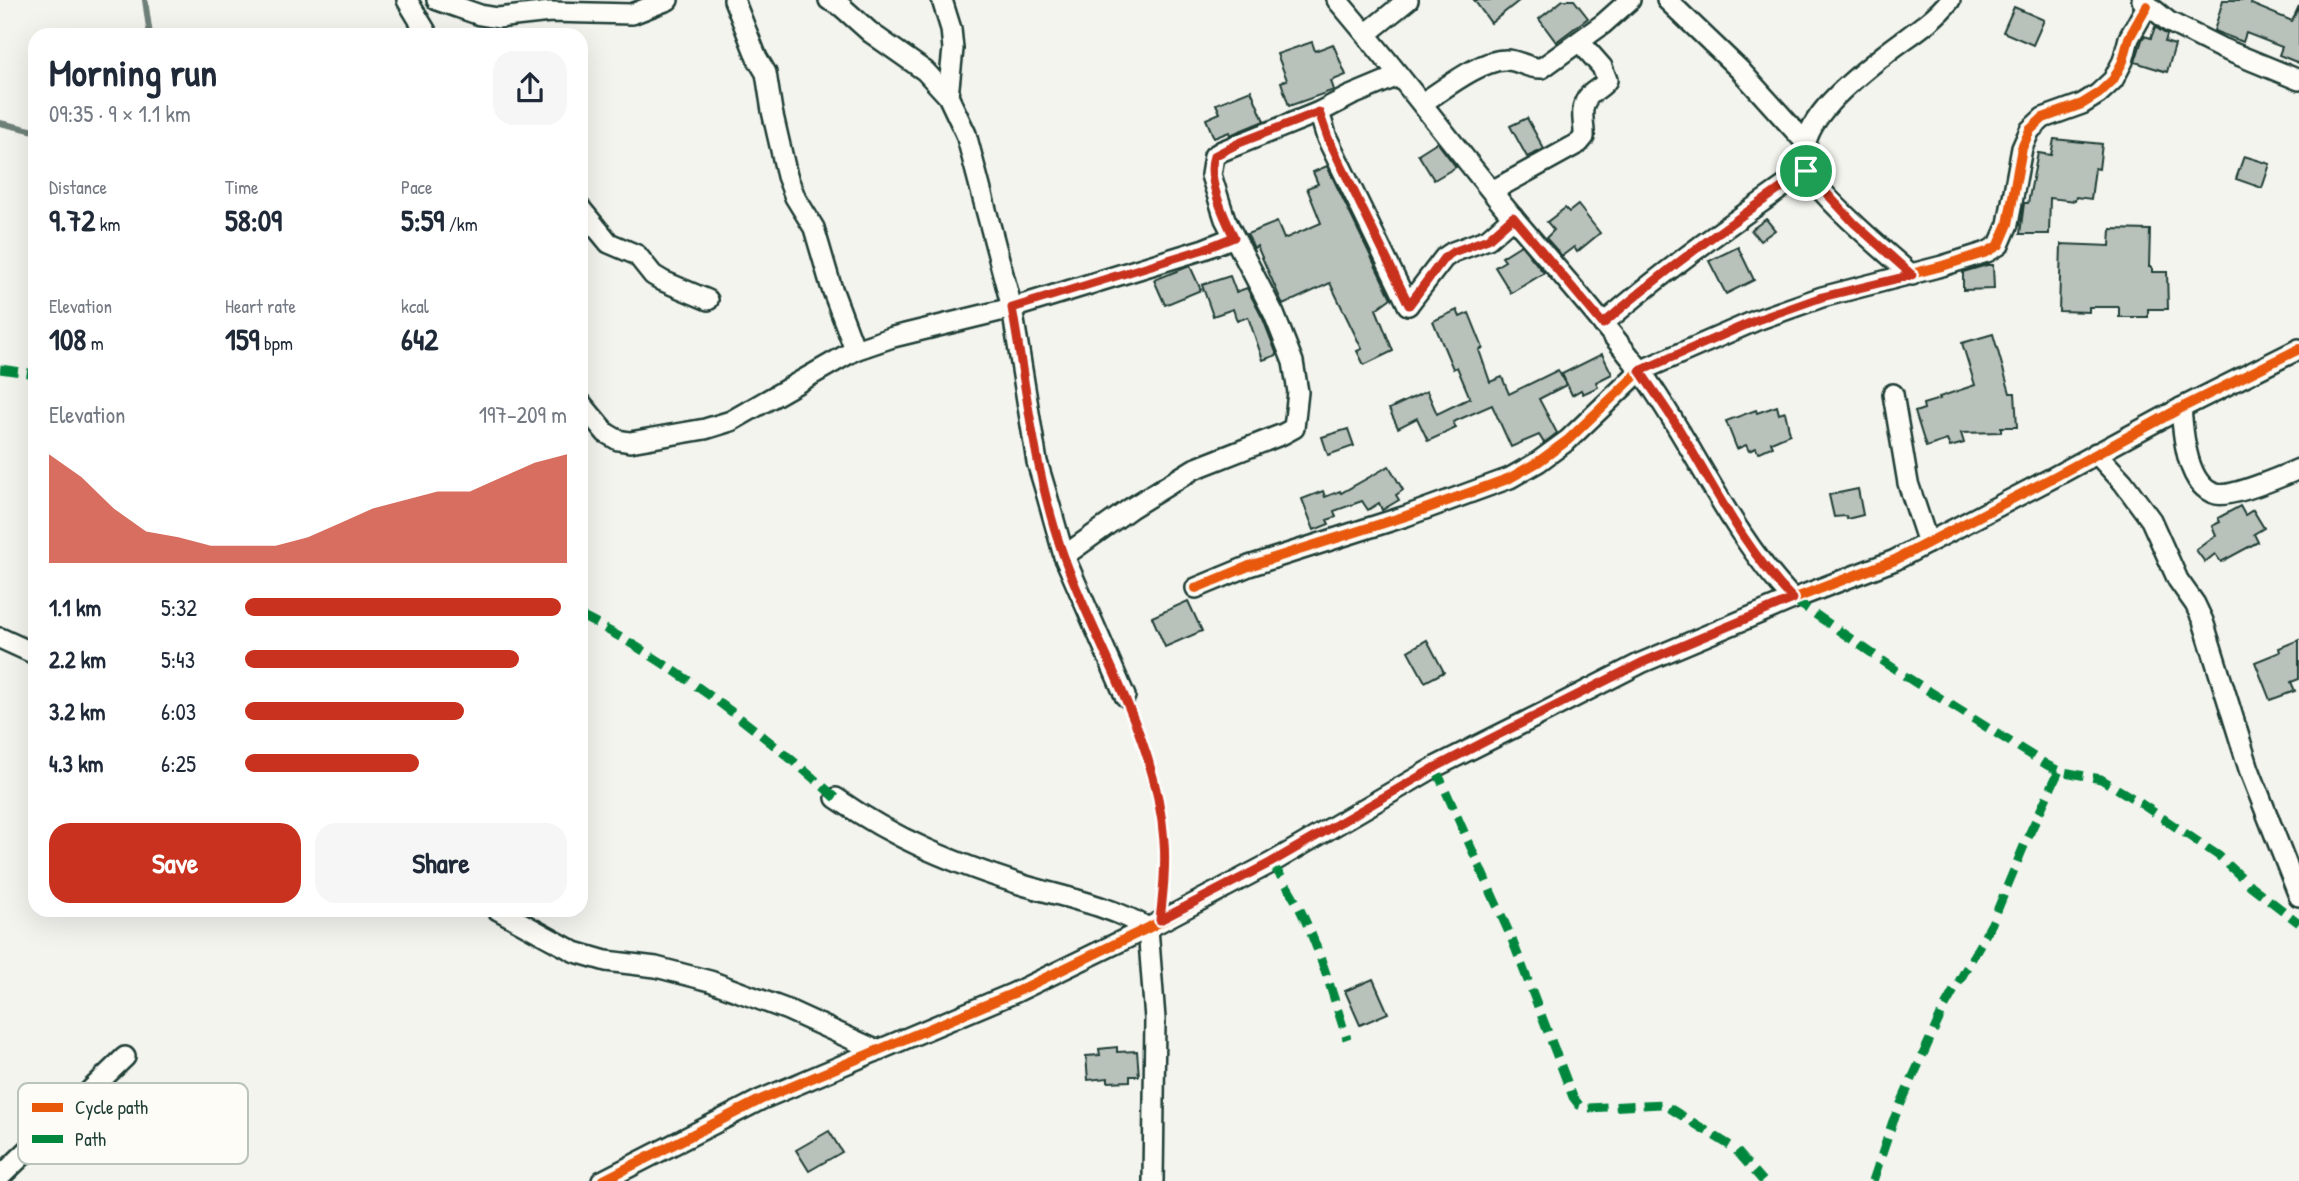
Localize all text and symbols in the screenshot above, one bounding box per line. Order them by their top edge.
text: Morning run [49,46,217,98]
button: share [493,51,567,125]
text: 09:35 · 9 × 1.1 km [49,98,191,129]
pin [1776,141,1836,201]
icon: arrive [1787,152,1825,190]
text: Distance [49,174,107,200]
text: Time [225,174,259,200]
text: Pace [401,174,433,200]
text: 9.72 [49,200,95,240]
text: 58:09 [225,200,282,240]
text: 5:59 [401,200,444,240]
text: km [95,211,121,237]
text: /km [444,211,478,237]
text: Elevation [49,293,112,319]
text: Heart rate [225,293,296,319]
text: kcal [401,293,429,319]
text: 108 [49,319,86,359]
text: 159 [225,319,260,359]
text: 642 [401,319,438,359]
text: m [86,330,104,356]
text: bpm [260,330,293,356]
text: Elevation [49,399,125,430]
text: 197–209 m [479,399,567,430]
text: 1.1 km [49,592,101,623]
text: 5:32 [161,592,197,623]
text: 2.2 km [49,644,106,675]
text: 5:43 [161,644,195,675]
text: 3.2 km [49,696,105,727]
text: 6:03 [161,696,196,727]
text: 4.3 km [49,748,103,779]
text: 6:25 [161,748,196,779]
button: Save [49,823,301,903]
button: Share [315,823,567,903]
legend [18,1083,248,1164]
text: Cycle path [75,1094,148,1120]
text: Path [75,1126,106,1152]

